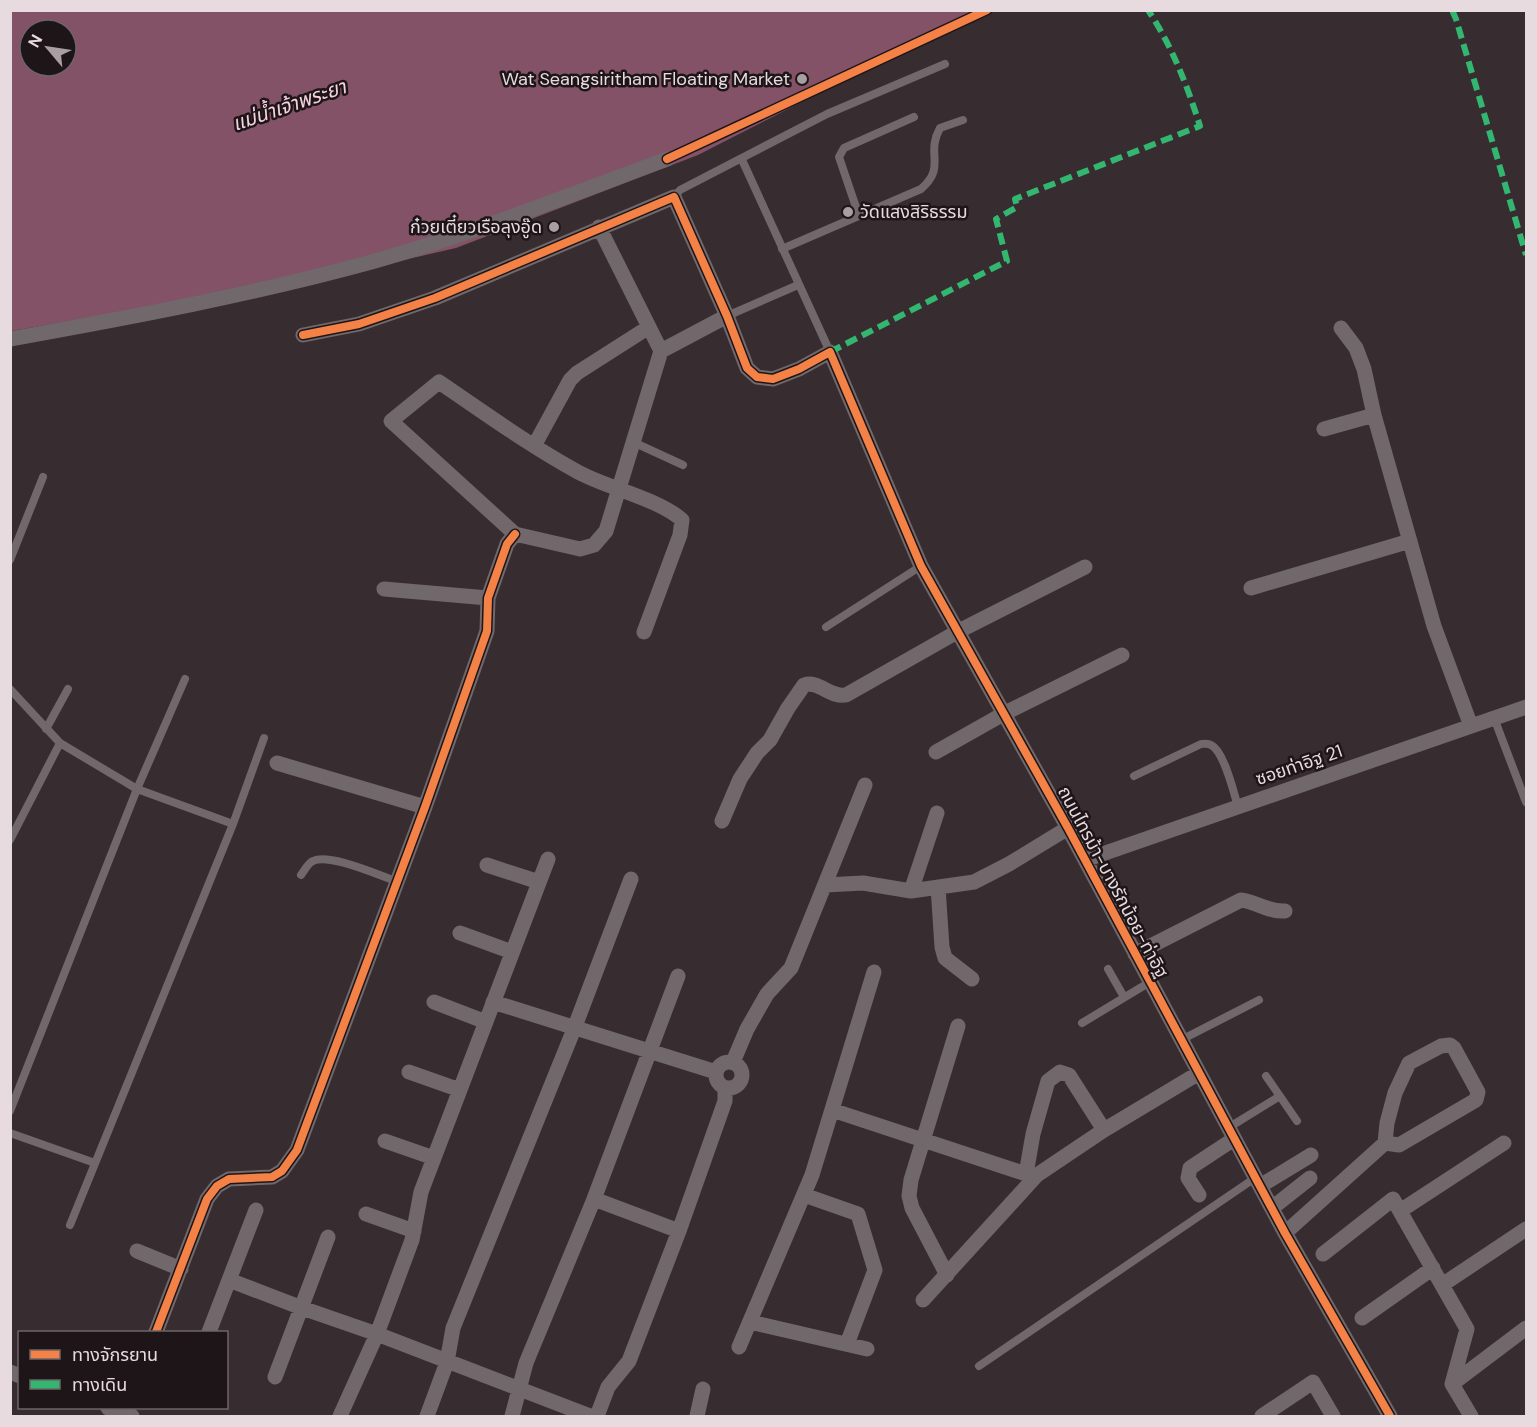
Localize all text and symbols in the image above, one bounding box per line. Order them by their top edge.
north arrow [18,18,78,78]
text: N [23,31,47,51]
place label: Wat Seangsiritham Floating Market [501,67,790,91]
water label: แม่น้ำเจ้าพระยา [228,72,350,137]
marker: Wat Seangsiritham Floating Market [795,72,809,86]
place label: วัดแสงสิริธรรม [860,200,967,224]
marker: วัดแสงสิริธรรม [841,205,855,219]
place label: ก๋วยเตี๋ยวเรือลุงอู๊ด [410,214,542,239]
marker: ก๋วยเตี๋ยวเรือลุงอู๊ด [547,220,561,234]
street label: ซอยท่าอิฐ 21 [1252,739,1346,791]
street label: ถนนไทรม้า-บางรักน้อย-ท่าอิฐ [1052,782,1174,982]
legend [18,1331,228,1409]
text: ทางจักรยาน [72,1343,158,1367]
text: ทางเดิน [72,1373,127,1397]

